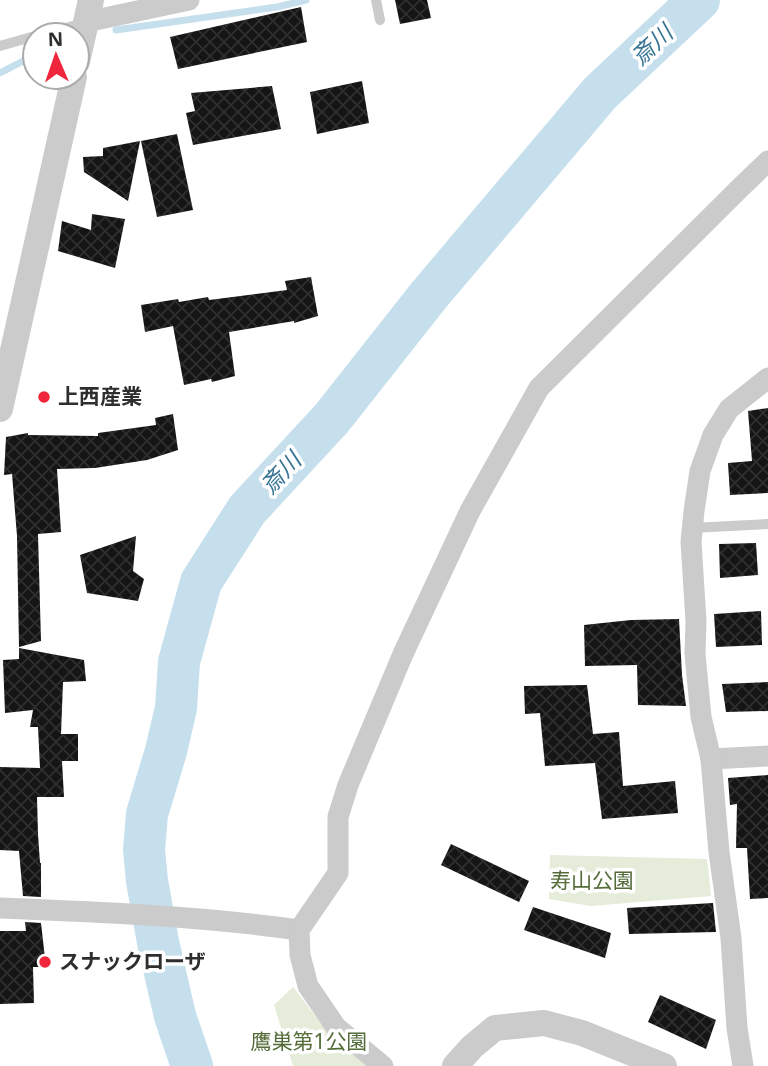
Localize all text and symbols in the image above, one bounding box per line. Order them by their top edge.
water label: 斎川 [624,15,681,72]
north arrow [21,21,91,91]
text: N [47,26,64,52]
place label: 上西産業 [58,382,142,410]
marker: 上西産業 [36,389,52,405]
water label: 斎川 [253,442,310,500]
park label: 寿山公園 [550,866,634,894]
place label: スナックローザ [59,947,206,975]
marker: スナックローザ [37,954,53,970]
park label: 鷹巣第1公園 [250,1027,368,1055]

